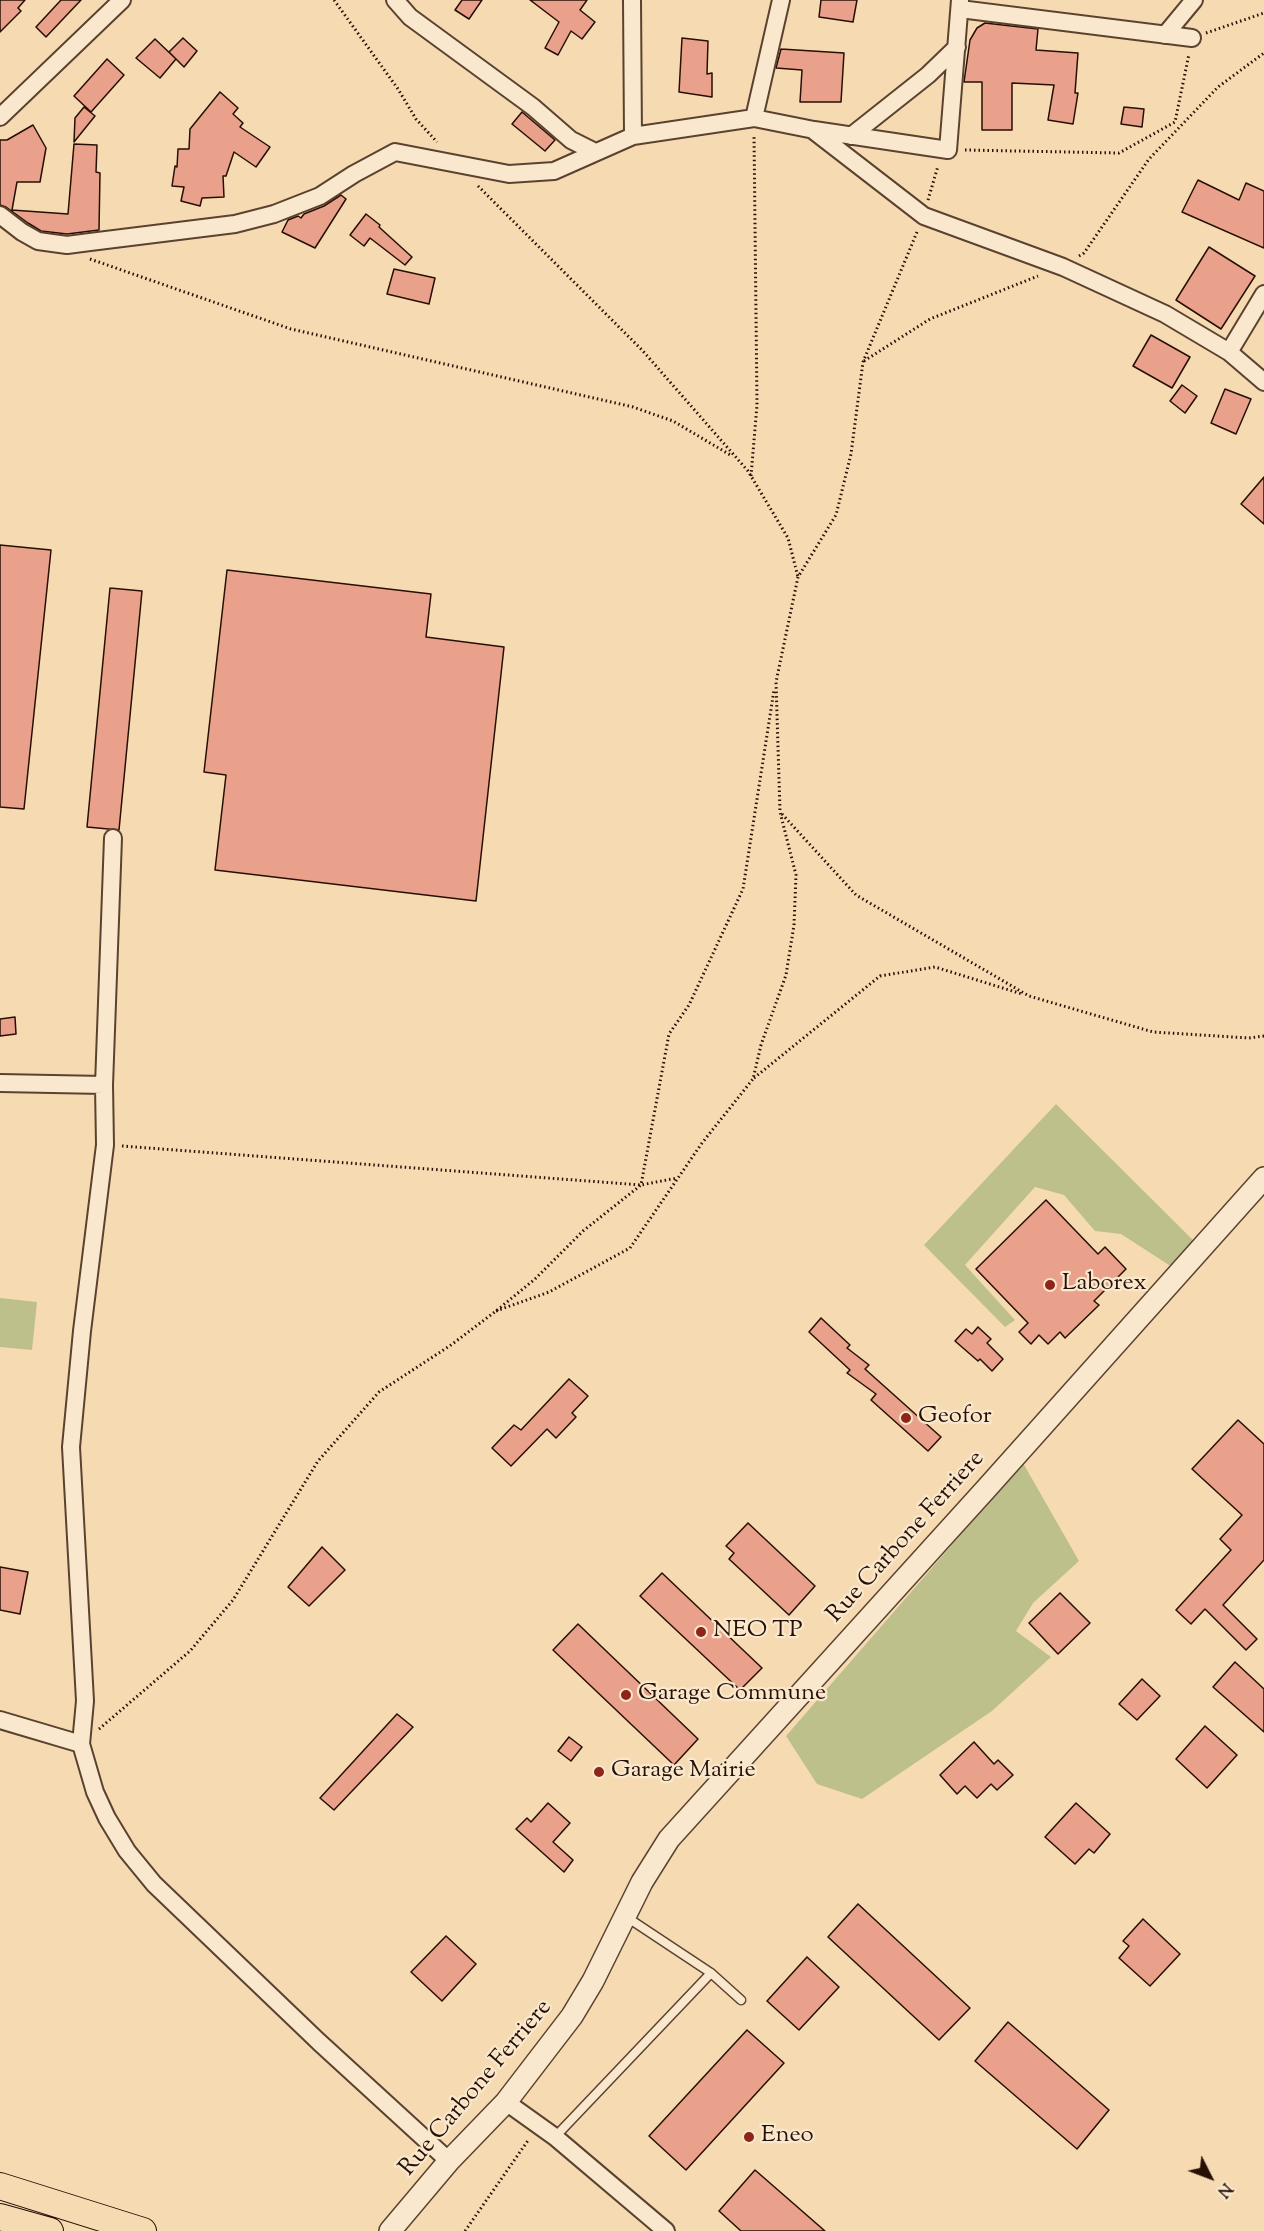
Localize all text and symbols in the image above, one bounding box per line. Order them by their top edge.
place label: Laborex [1062,1271,1147,1299]
marker: Laborex [1043,1278,1057,1292]
place label: Geofor [918,1404,992,1432]
marker: Geofor [899,1411,913,1425]
street label: Rue Carbone Ferriere [822,1446,992,1630]
place label: NEO TP [713,1618,803,1646]
marker: NEO TP [694,1625,708,1639]
place label: Garage Commune [638,1681,826,1709]
marker: Garage Commune [619,1688,633,1702]
place label: Garage Mairie [611,1758,756,1786]
marker: Garage Mairie [592,1765,606,1779]
street label: Rue Carbone Ferriere [395,1995,559,2183]
place label: Eneo [761,2123,814,2151]
marker: Eneo [742,2130,756,2144]
north arrow [1180,2147,1240,2207]
text: N [1211,2177,1237,2202]

